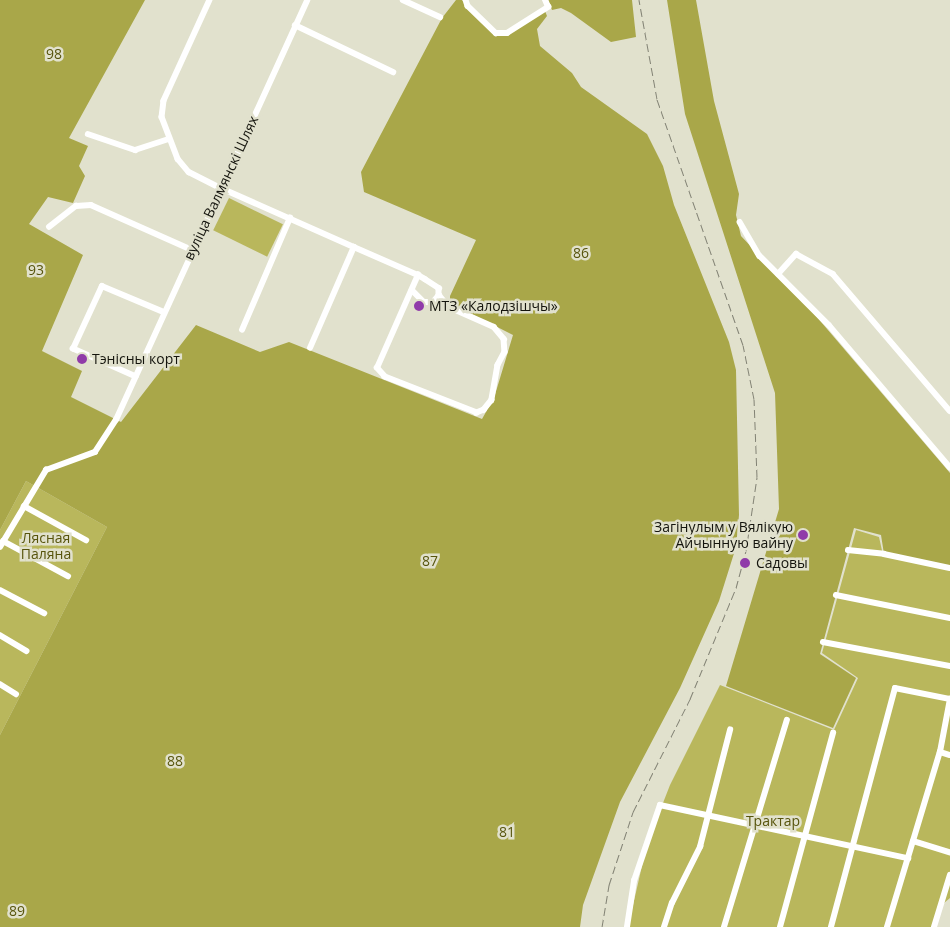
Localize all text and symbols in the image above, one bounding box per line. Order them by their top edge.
park label: 98 [46,46,62,62]
street label: вуліца Валмянскі Шлях [180,113,262,263]
park label: 86 [573,245,589,261]
park label: 93 [28,262,44,278]
place label: МТЗ «Калодзішчы» [429,298,558,314]
marker: МТЗ «Калодзішчы» [413,300,425,312]
place label: Тэнісны корт [92,351,180,367]
marker: Тэнісны корт [76,353,88,365]
place label: Загінулым у Вялікую Айчынную вайну [654,519,793,552]
marker: Загінулым у Вялікую Айчынную вайну [797,529,809,541]
park label: Лясная Паляна [21,530,71,562]
park label: 87 [422,553,438,569]
place label: Садовы [756,555,808,571]
marker: Садовы [738,556,752,570]
park label: 88 [167,753,183,769]
park label: Трактар [746,813,800,829]
park label: 81 [499,824,515,840]
park label: 89 [9,903,25,919]

